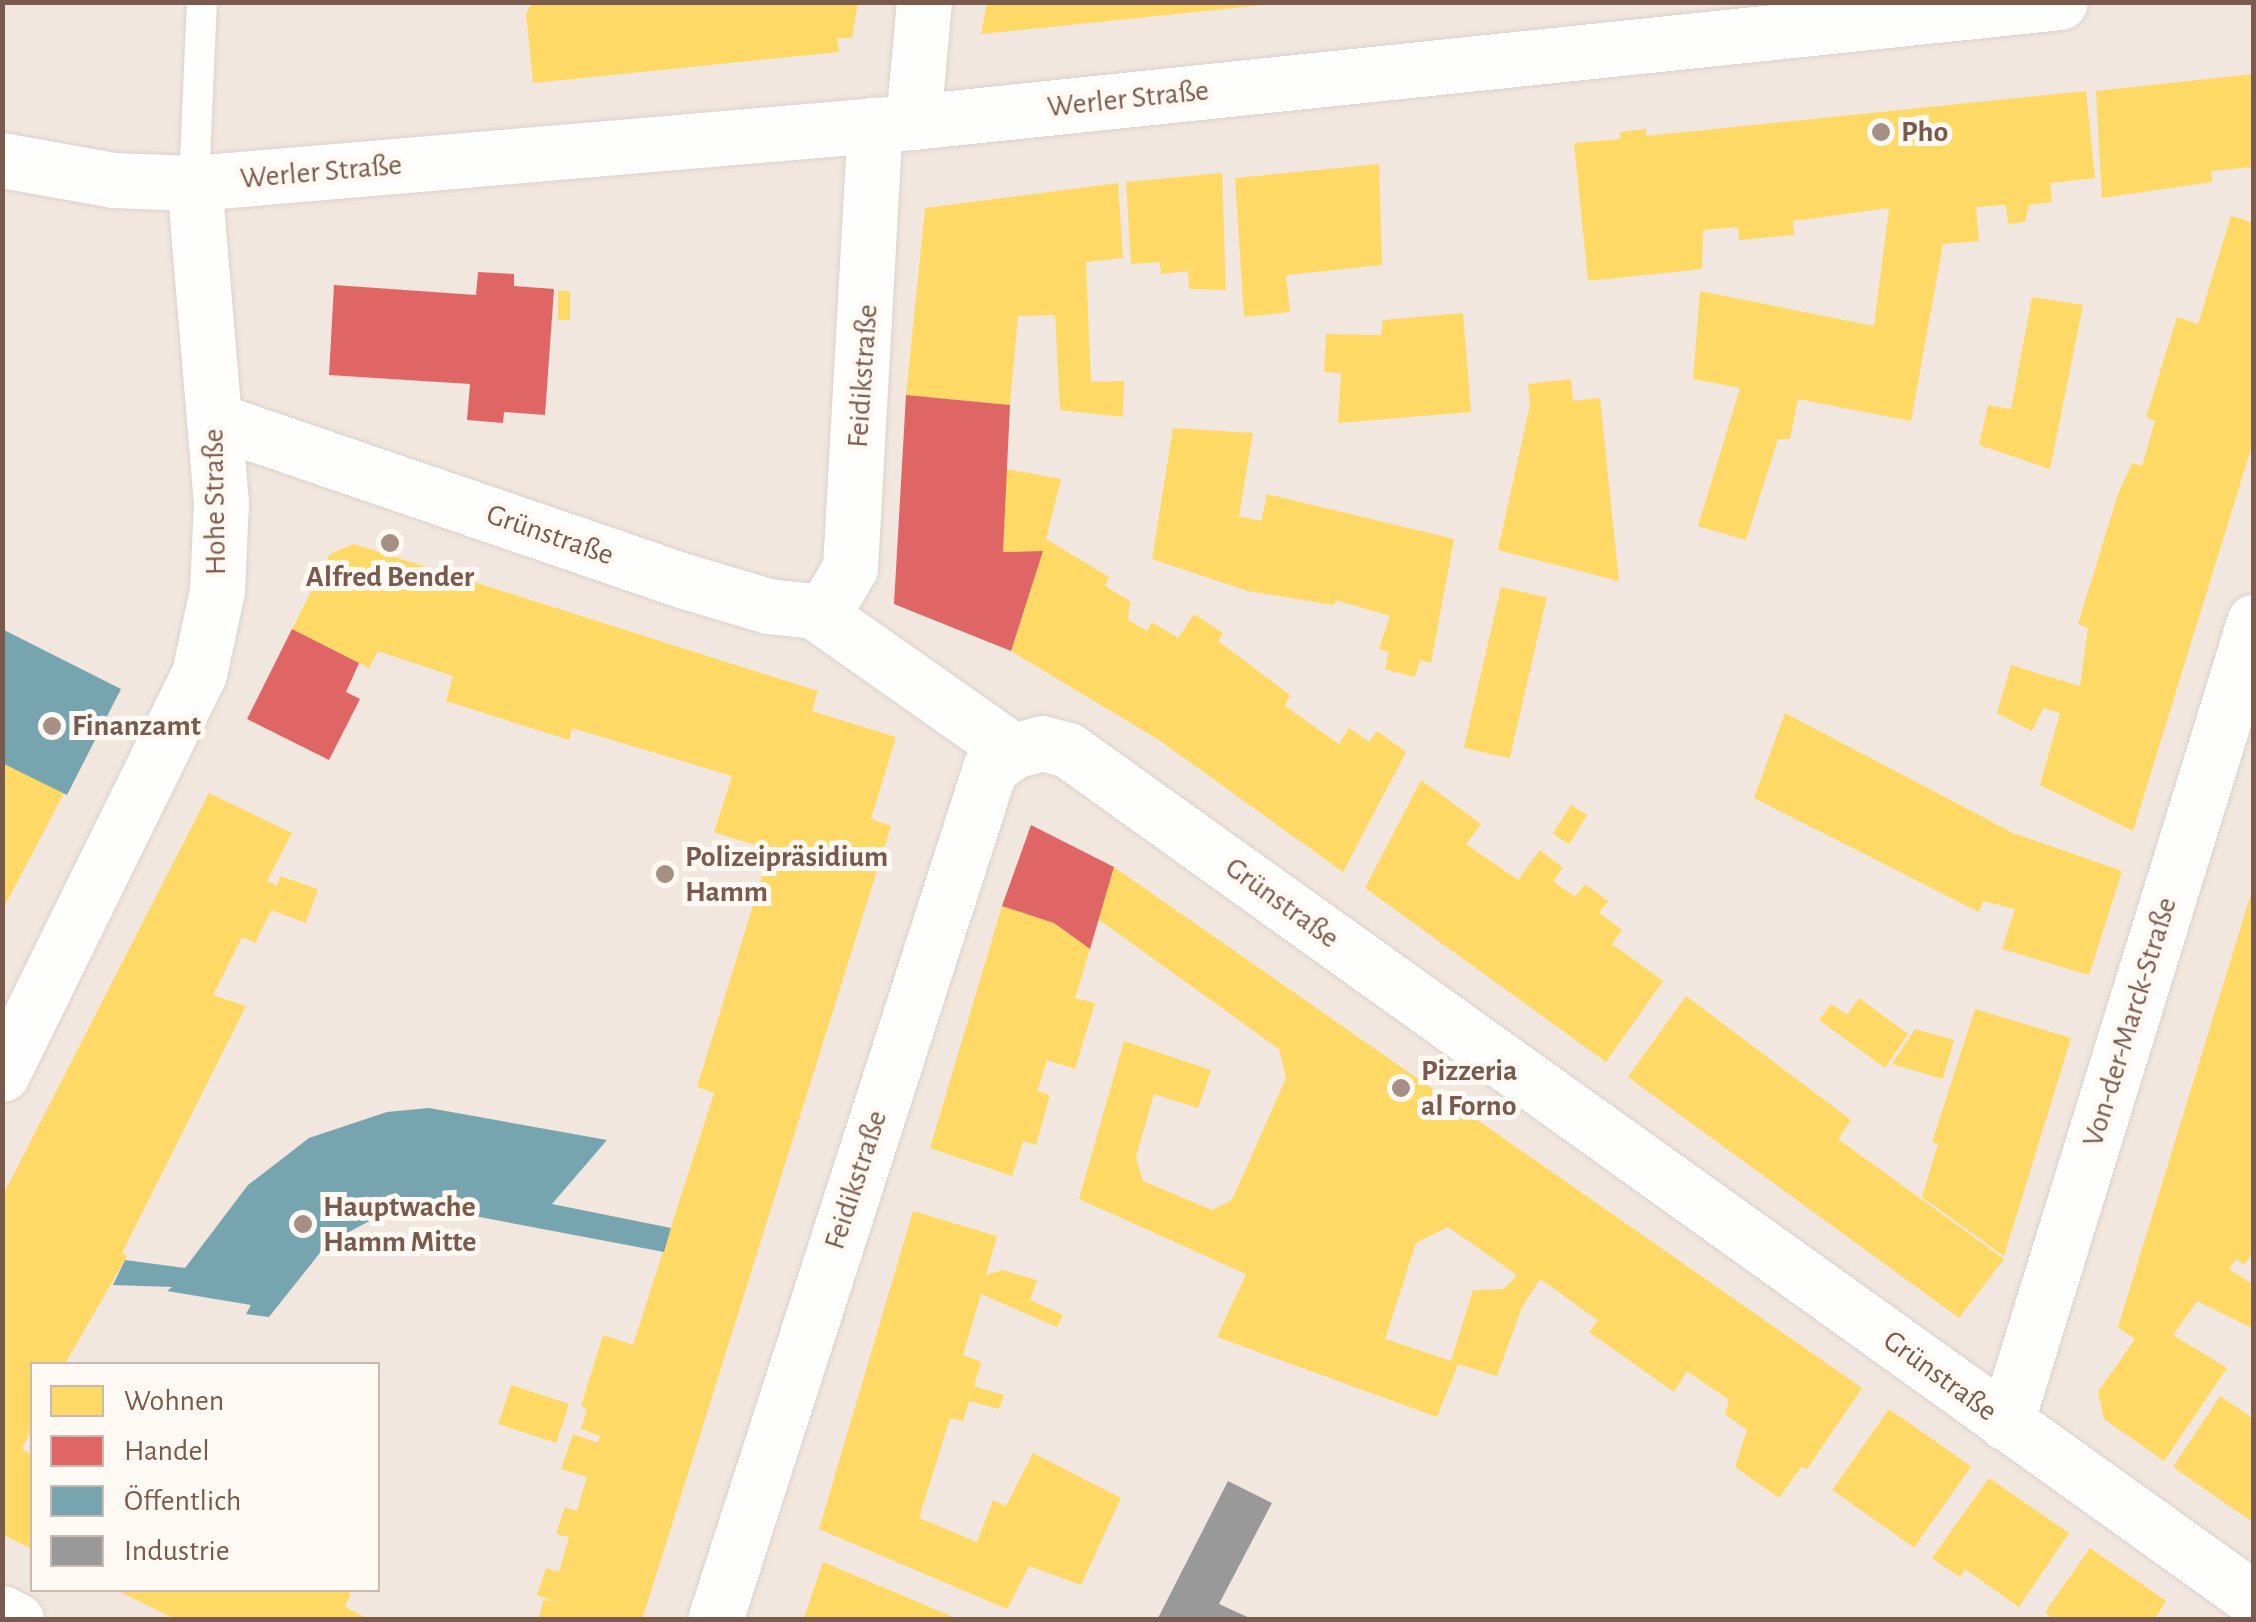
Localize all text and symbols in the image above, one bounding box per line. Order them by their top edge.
street label: Werler Straße [1045,73,1211,125]
place label: Pho [1901,114,1948,150]
marker: Pho [1870,121,1892,143]
street label: Werler Straße [239,147,403,197]
street label: Feidikstraße [840,303,886,449]
street label: Hohe Straße [196,428,234,576]
street label: Grünstraße [482,497,618,573]
marker: Alfred Bender [379,532,401,554]
place label: Alfred Bender [306,559,474,595]
place label: Finanzamt [72,708,201,744]
marker: Finanzamt [41,715,63,737]
place label: Polizeipräsidium Hamm [685,839,888,910]
street label: Grünstraße [1218,850,1346,956]
marker: Polizeipräsidium Hamm [654,863,676,885]
street label: Von-der-Marck-Straße [2075,893,2185,1151]
place label: Pizzeria al Forno [1421,1053,1518,1124]
marker: Pizzeria al Forno [1390,1077,1412,1099]
street label: Feidikstraße [817,1106,895,1254]
place label: Hauptwache Hamm Mitte [323,1189,476,1260]
marker: Hauptwache Hamm Mitte [292,1213,314,1235]
street label: Grünstraße [1876,1323,2004,1429]
legend [30,1362,380,1592]
text: Wohnen [124,1386,224,1416]
text: Handel [124,1436,210,1466]
text: Öffentlich [124,1486,241,1516]
text: Industrie [124,1536,230,1566]

